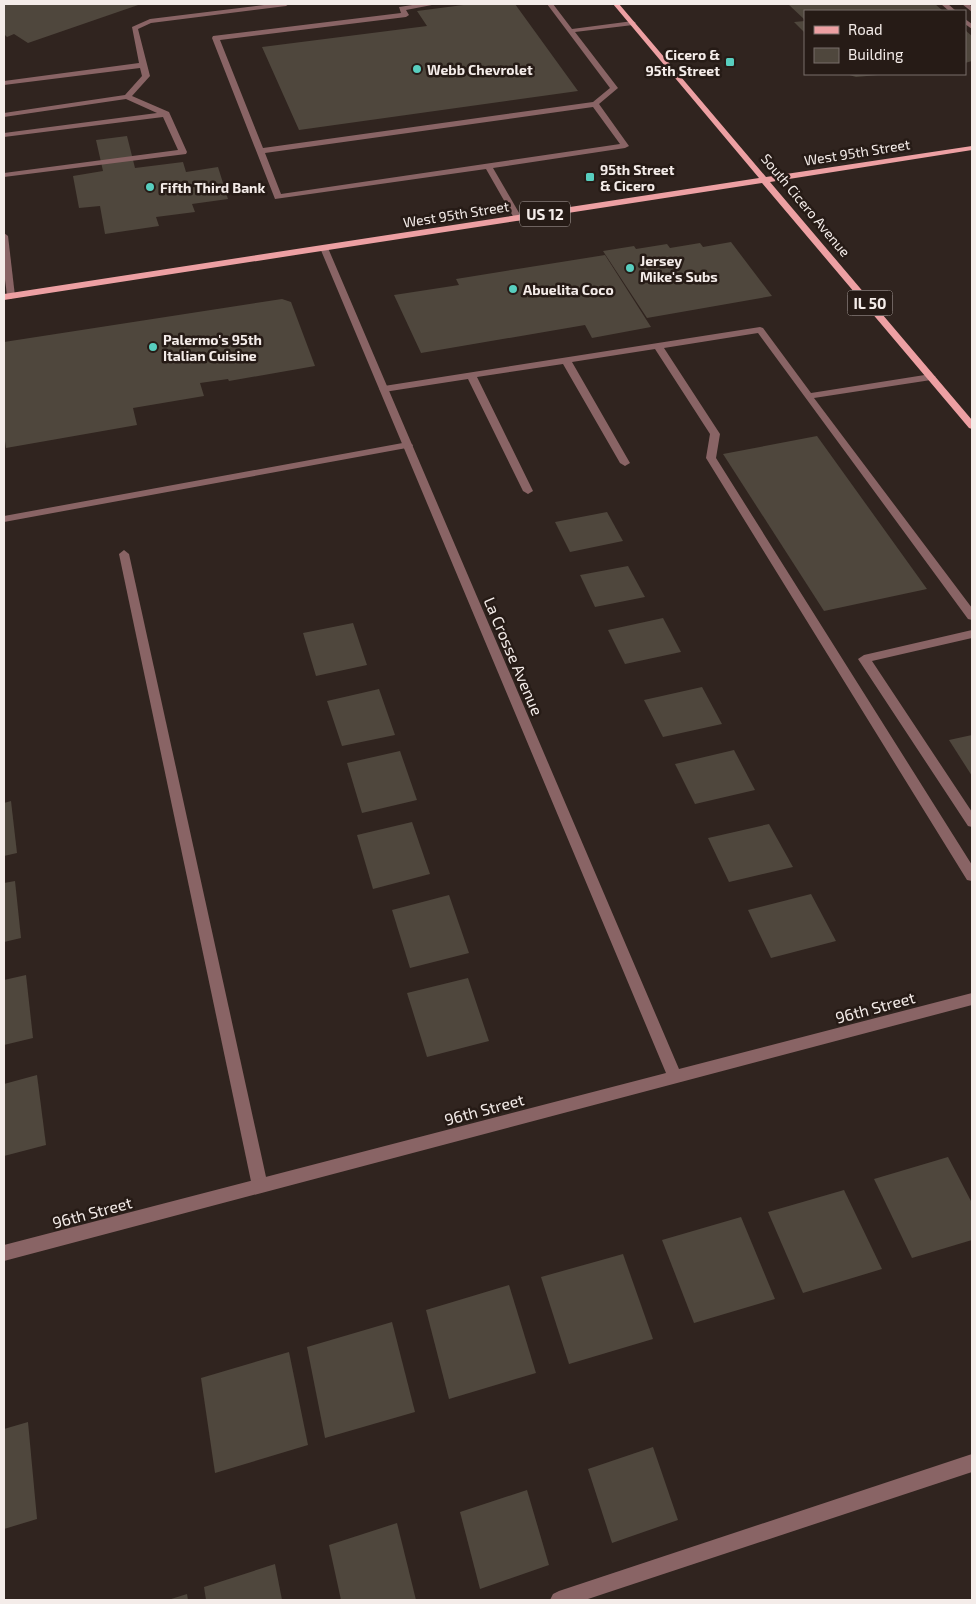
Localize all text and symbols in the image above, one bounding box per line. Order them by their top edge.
legend [804,10,966,75]
text: Road [848,20,883,38]
text: Building [848,45,904,63]
place label: Cicero & 95th Street [646,46,720,79]
marker: Cicero & 95th Street [724,56,736,68]
place label: Webb Chevrolet [427,61,533,78]
marker: Webb Chevrolet [411,63,423,75]
street label: West 95th Street [803,135,911,169]
street label: South Cicero Avenue [758,150,854,260]
place label: 95th Street & Cicero [600,161,675,194]
marker: 95th Street & Cicero [584,171,596,183]
place label: Fifth Third Bank [160,179,266,196]
marker: Fifth Third Bank [144,181,156,193]
street label: West 95th Street [402,197,510,231]
road number: US 12 [520,202,570,226]
place label: Jersey Mike's Subs [640,252,718,285]
marker: Jersey Mike's Subs [624,262,636,274]
place label: Abuelita Coco [523,281,614,298]
marker: Abuelita Coco [507,283,519,295]
road number: IL 50 [848,290,892,316]
place label: Palermo's 95th Italian Cuisine [163,331,262,364]
marker: Palermo's 95th Italian Cuisine [147,341,159,353]
street label: La Crosse Avenue [481,594,547,718]
street label: 96th Street [833,987,917,1027]
street label: 96th Street [442,1089,526,1129]
street label: 96th Street [50,1192,134,1232]

